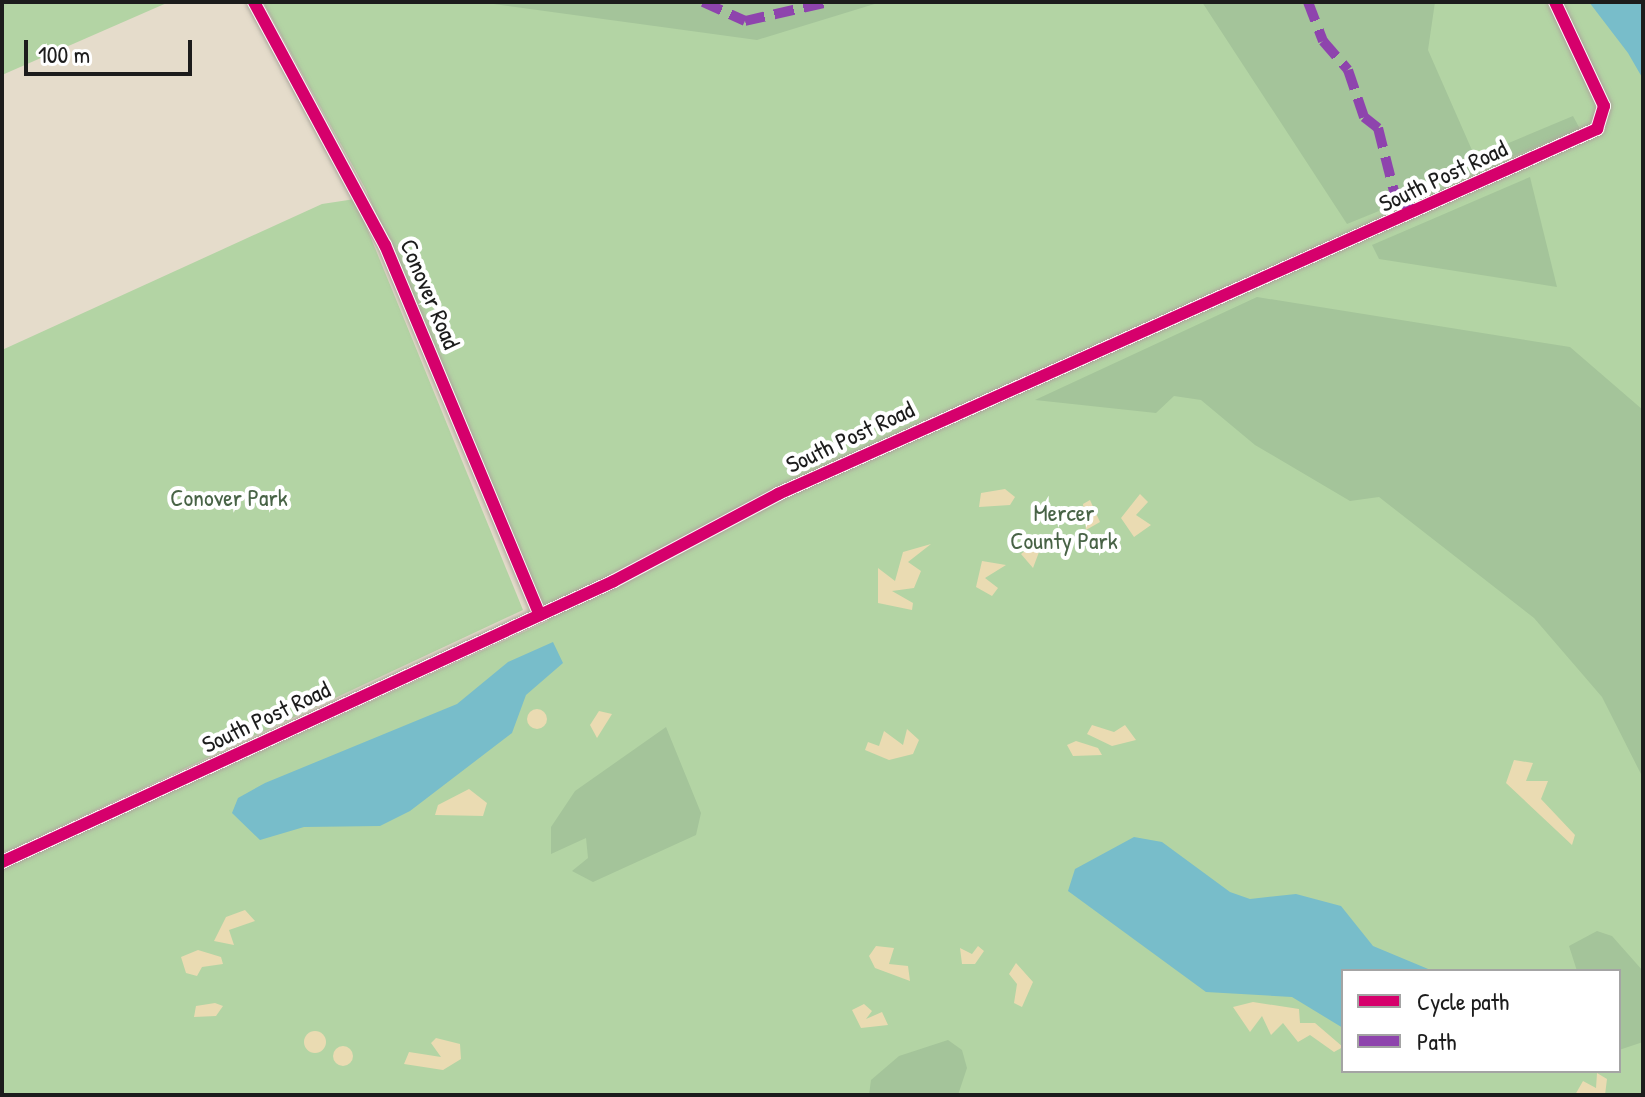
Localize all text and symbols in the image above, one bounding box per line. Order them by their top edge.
scale bar [28,24,196,74]
text: 100 m [38,38,90,70]
street label: South Post Road [1375,134,1511,218]
street label: Conover Road [394,235,466,353]
street label: South Post Road [782,395,918,479]
park label: Conover Park [170,484,288,512]
park label: Mercer County Park [1010,499,1118,555]
street label: South Post Road [198,675,334,759]
legend [1341,969,1621,1073]
text: Cycle path [1417,985,1509,1017]
text: Path [1417,1025,1456,1057]

